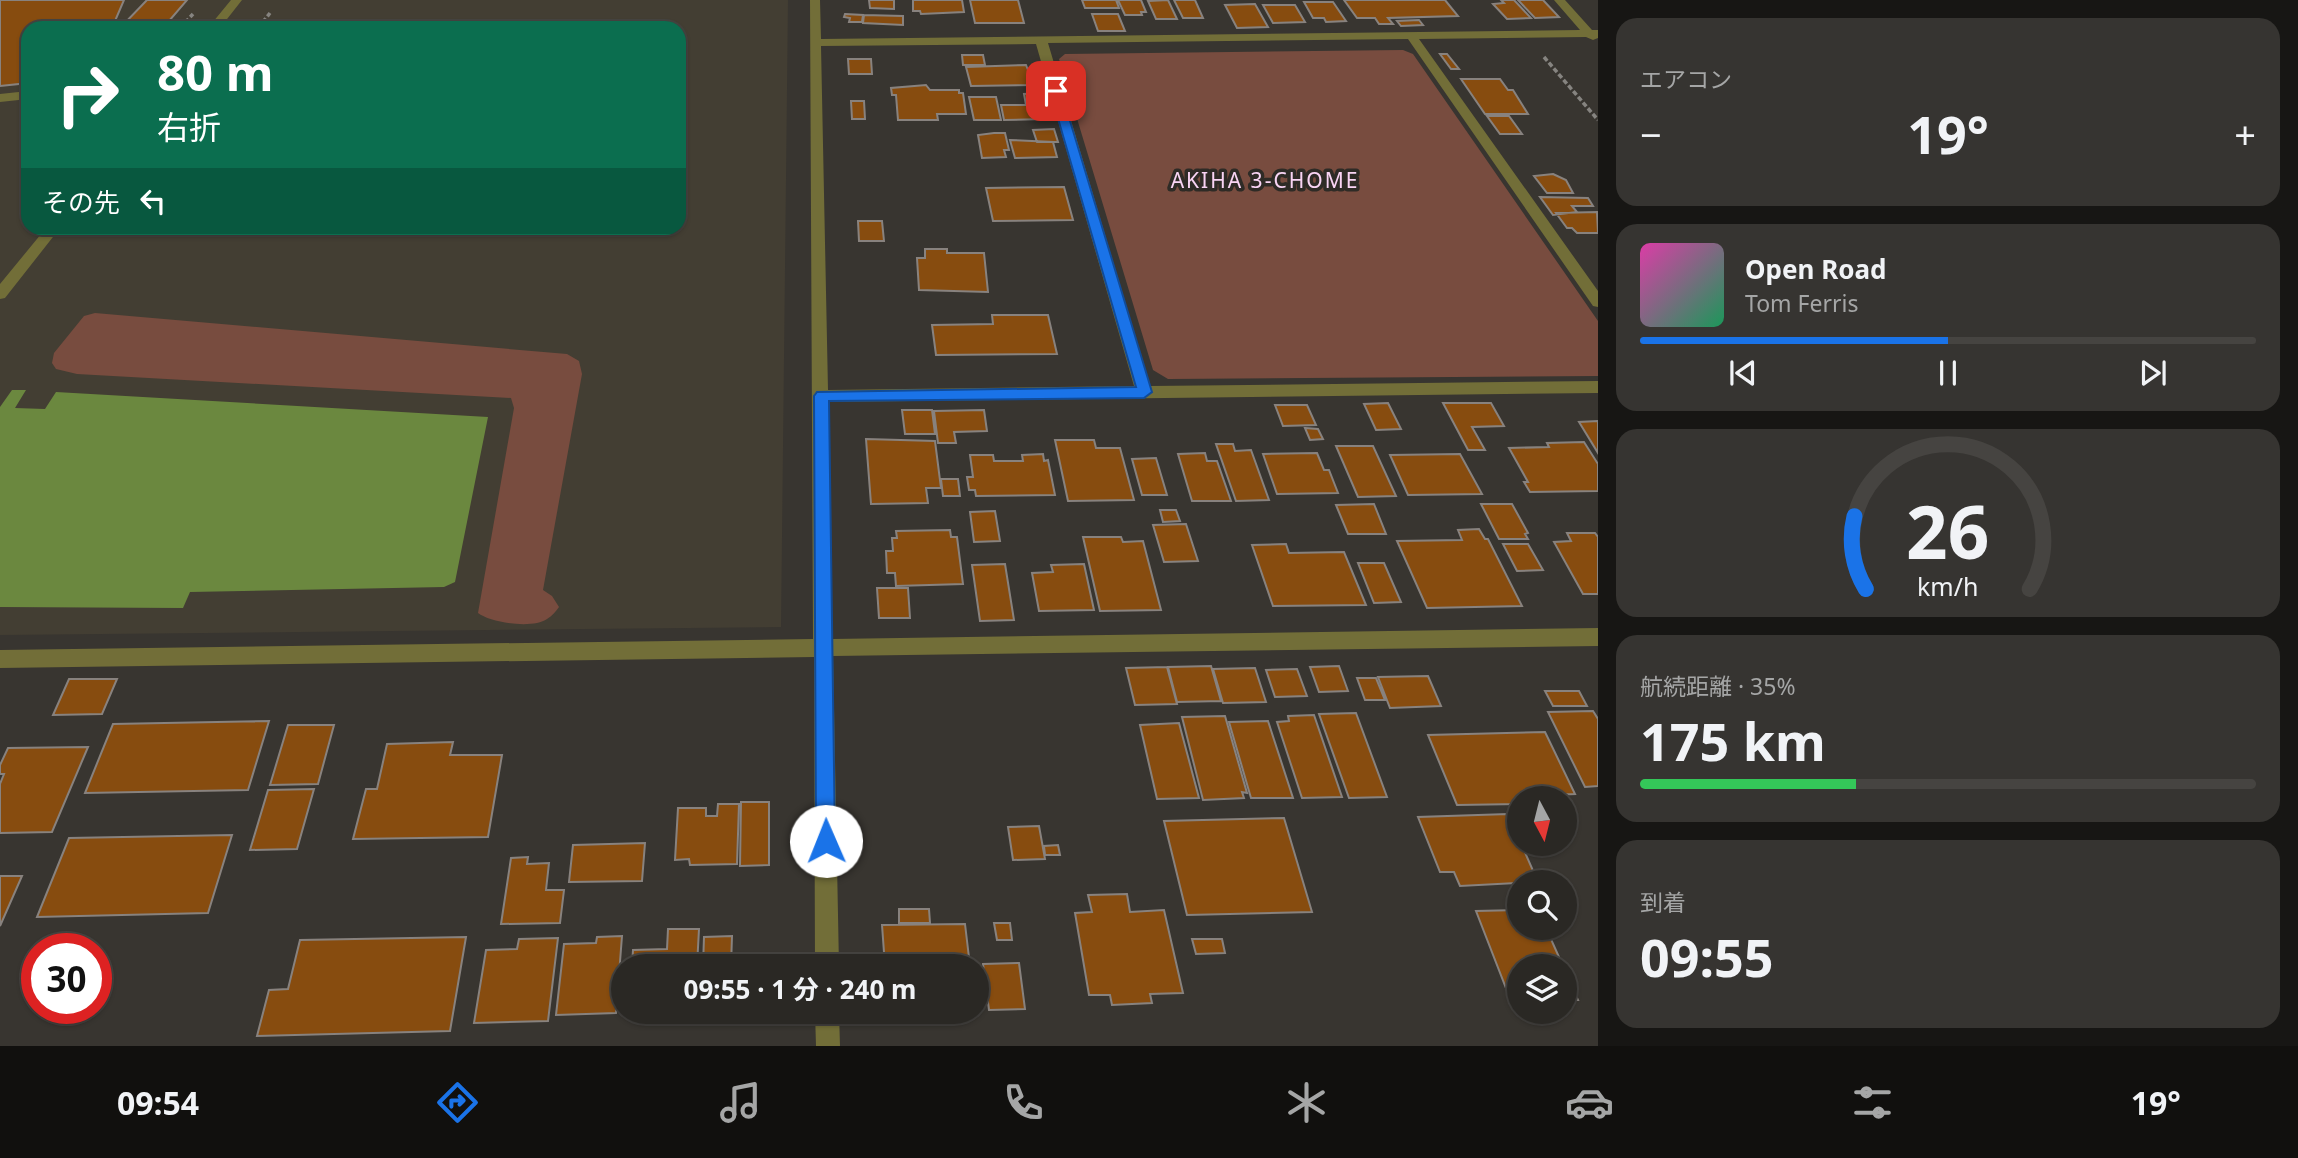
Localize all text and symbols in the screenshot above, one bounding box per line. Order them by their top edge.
text: 80 m [157,39,274,105]
icon: right [42,49,133,140]
pin [1026,61,1086,121]
text: エアコン [1640,63,1732,95]
icon: arrive [1037,72,1075,110]
text: 19° [1907,98,1989,169]
text: 右折 [157,105,221,148]
text: − [1640,108,1662,160]
text: + [2234,108,2256,160]
district label: AKIHA 3-CHOME [1171,166,1359,194]
icon: left [134,182,172,220]
text: その先 [42,184,120,220]
text: Open Road [1745,251,1887,287]
text: Tom Ferris [1745,287,1858,319]
icon: previous [1724,354,1762,392]
icon: pause [1929,354,1967,392]
icon: next [2134,354,2172,392]
text: 26 [1906,481,1990,580]
text: km/h [1917,569,1979,603]
text: 航続距離 · 35% [1640,670,1796,702]
text: 175 km [1640,705,1826,776]
north arrow [1507,786,1577,856]
map controls [1507,786,1577,1024]
position arrow [789,804,863,878]
button: search [1507,870,1577,940]
text: 到着 [1640,886,1686,918]
text: 09:55 [1640,921,1774,992]
speed limit sign: 30 [21,933,112,1024]
button: layers [1507,954,1577,1024]
text: 09:55 · 1 分 · 240 m [684,971,916,1007]
icon: directions [433,1078,482,1127]
icon: music [716,1078,765,1127]
icon: phone [999,1078,1048,1127]
icon: climate [1282,1078,1331,1127]
icon: car [1565,1078,1614,1127]
icon: filters [1848,1078,1897,1127]
text: 09:54 [117,1081,199,1124]
text: 19° [2131,1081,2181,1124]

